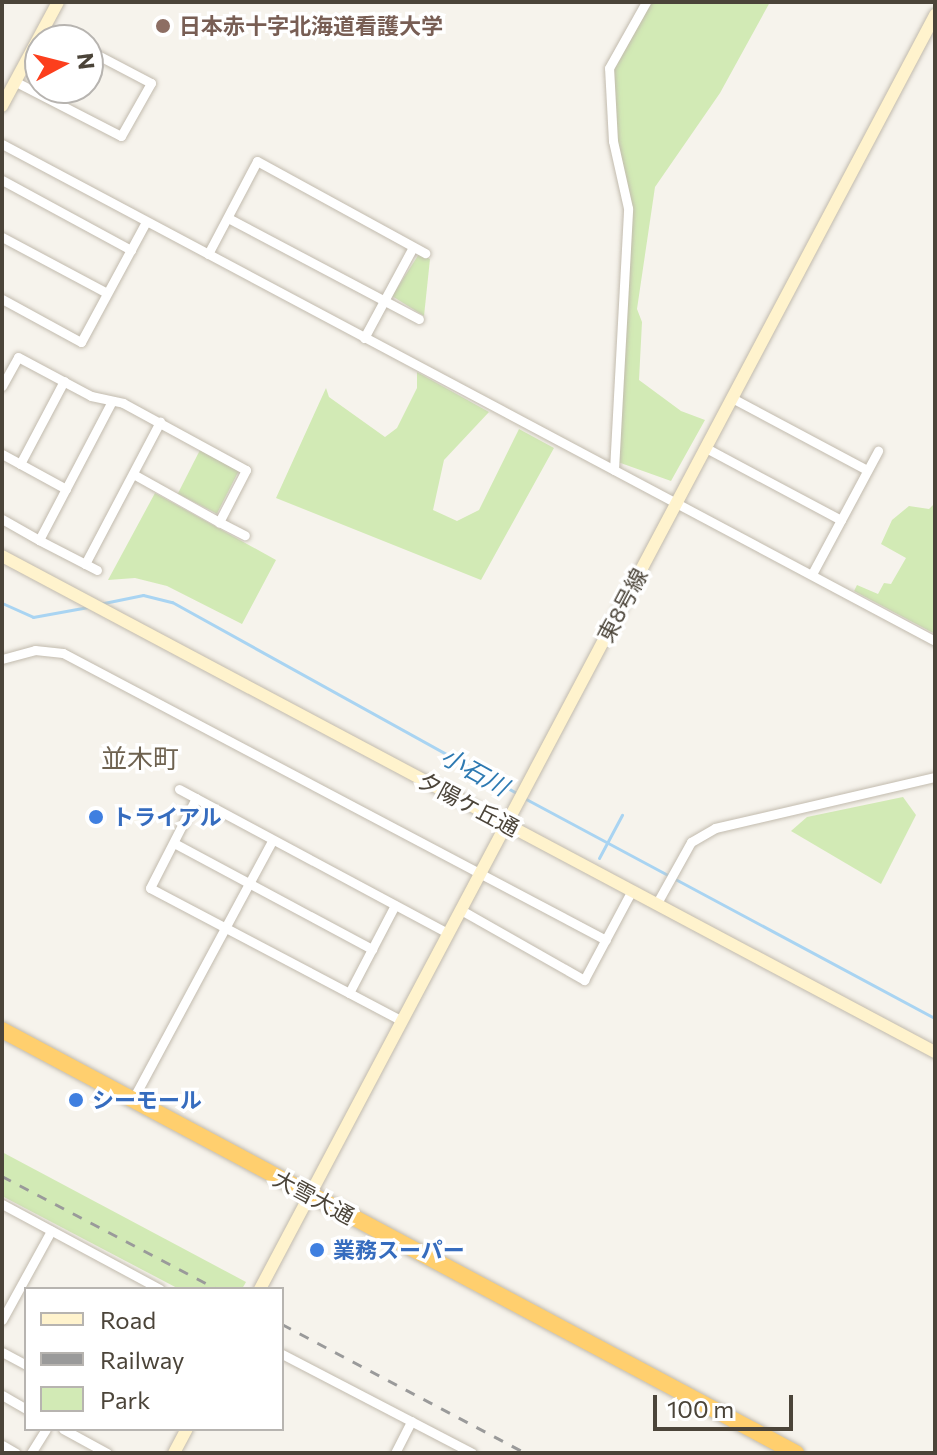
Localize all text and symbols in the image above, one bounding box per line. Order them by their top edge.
place label: 日本赤十字北海道看護大学 [179,13,443,39]
marker: 日本赤十字北海道看護大学 [154,17,172,35]
north arrow [24,24,104,104]
text: N [72,51,101,71]
street label: 東8号線 [592,564,652,646]
water label: 小石川 [437,741,513,801]
district label: 並木町 [101,742,179,774]
street label: 夕陽ケ丘通 [414,767,524,841]
place label: トライアル [112,804,222,830]
marker: トライアル [87,808,105,826]
place label: シーモール [92,1087,202,1113]
marker: シーモール [67,1091,85,1109]
street label: 大雪大通 [269,1165,359,1229]
place label: 業務スーパー [333,1237,465,1263]
marker: 業務スーパー [308,1241,326,1259]
legend [24,1287,284,1431]
text: Road [100,1305,156,1334]
text: Railway [100,1345,185,1374]
scale bar [657,1379,797,1429]
text: Park [100,1385,150,1414]
text: 100 m [667,1394,734,1423]

